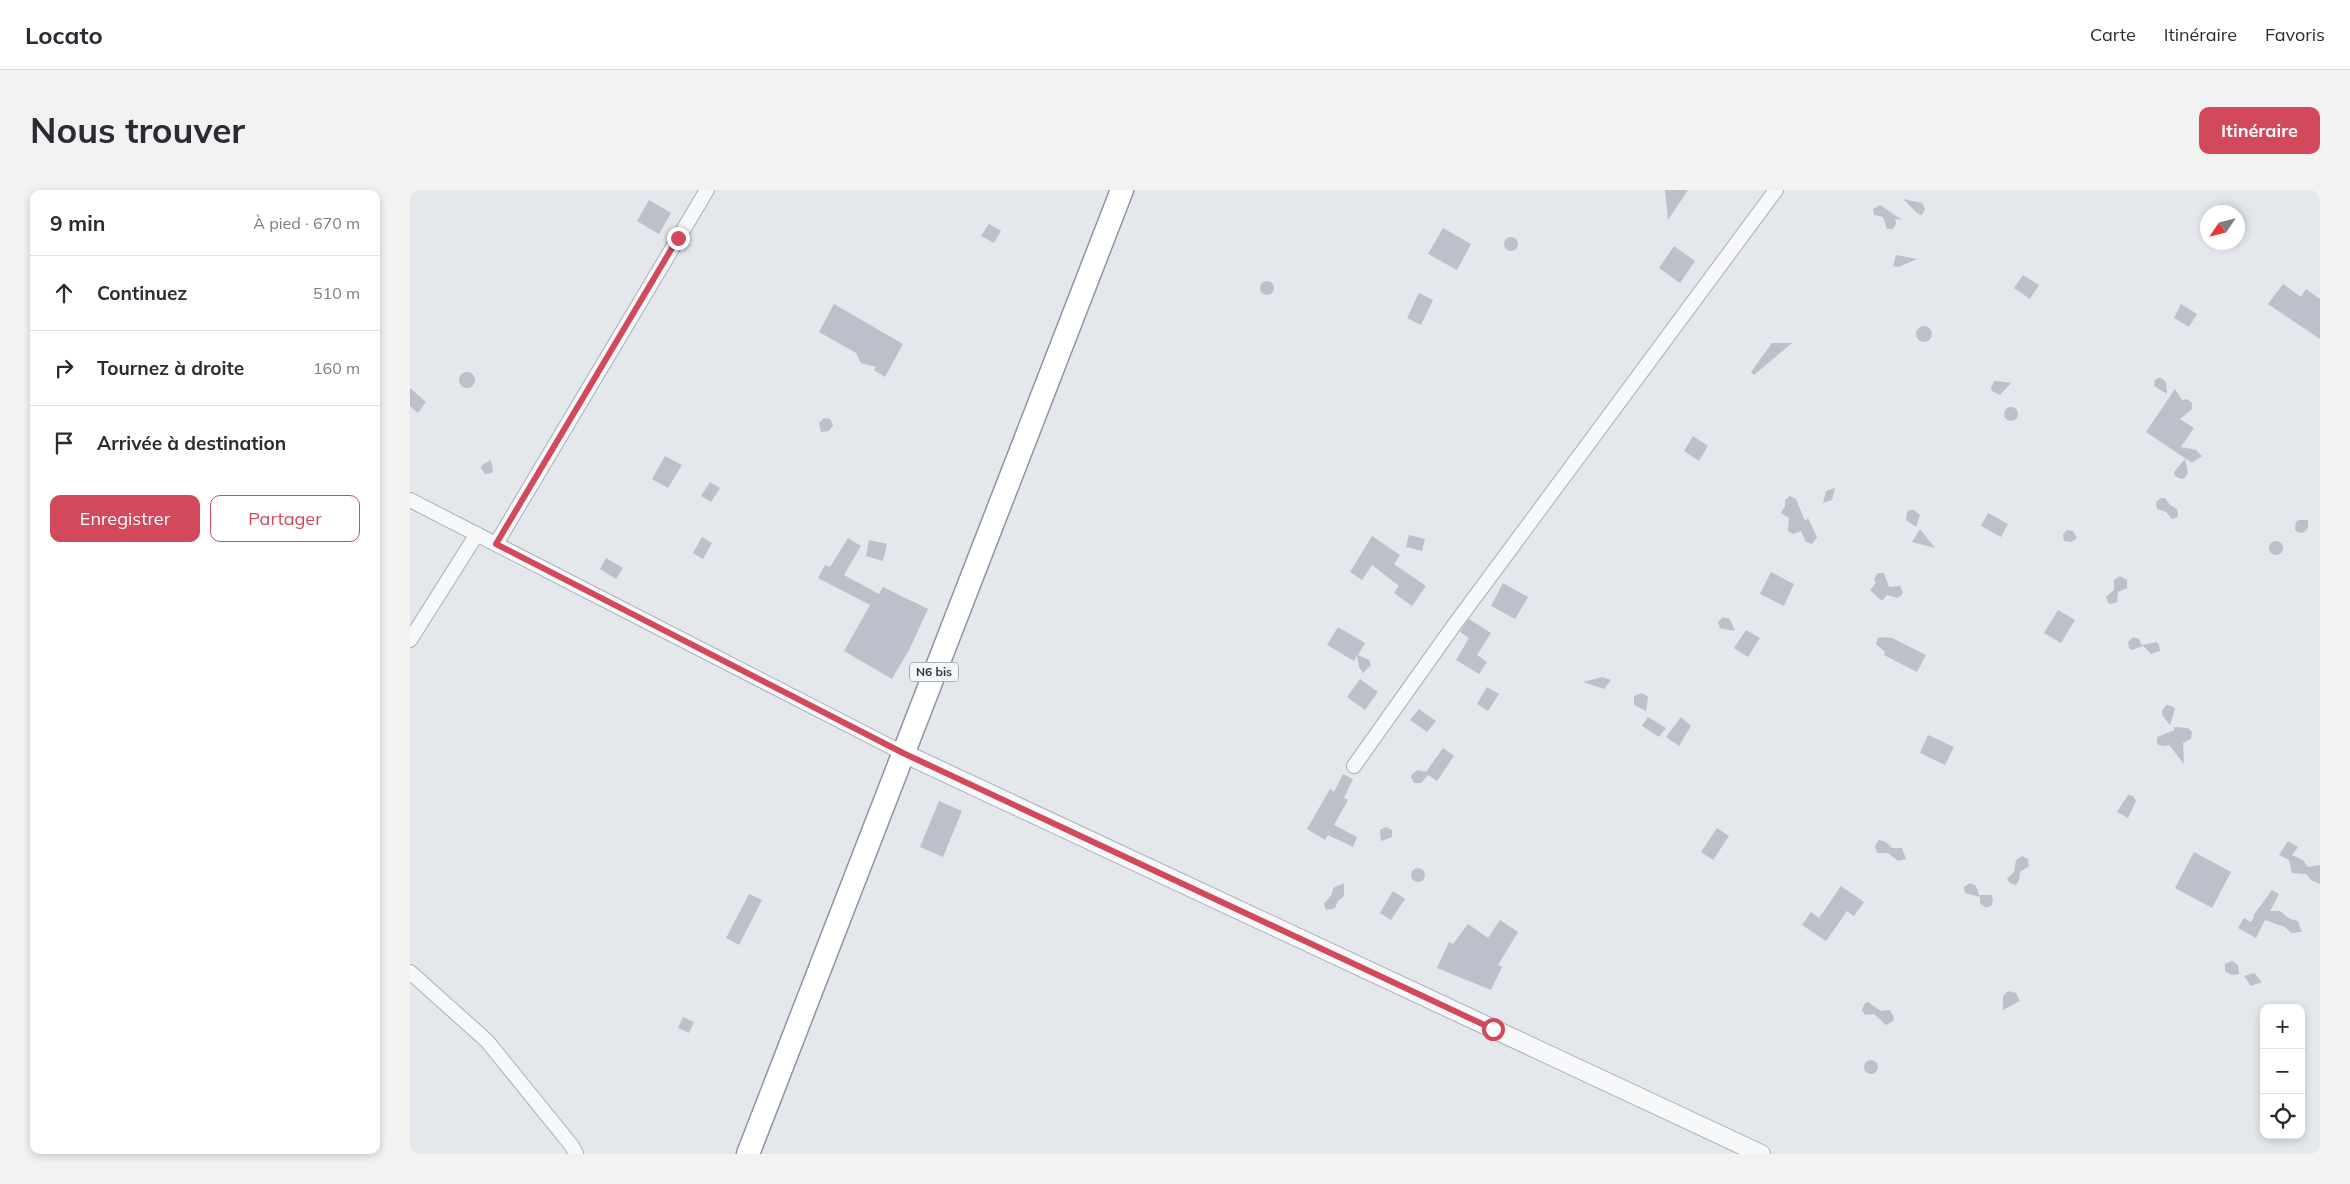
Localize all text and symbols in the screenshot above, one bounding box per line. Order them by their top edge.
text: Locato [25,20,103,50]
text: Carte [2090,23,2136,46]
text: Itinéraire [2164,23,2237,46]
text: Favoris [2265,23,2325,46]
button: Itinéraire [2199,107,2320,154]
text: Nous trouver [30,108,245,152]
north arrow [2200,205,2245,250]
text: 9 min [50,210,105,236]
text: À pied · 670 m [253,213,360,233]
route end [667,227,690,250]
icon: ahead [50,279,78,307]
text: Continuez [97,281,187,305]
text: 510 m [313,283,360,303]
icon: right [50,354,78,382]
text: Tournez à droite [97,356,244,380]
text: 160 m [313,358,360,378]
icon: arrive [50,429,78,457]
text: Arrivée à destination [97,431,286,455]
button: Enregistrer [50,495,200,542]
button: Partager [210,495,360,542]
road number: N6 bis [910,662,958,682]
map controls [2260,1004,2305,1139]
button: + [2260,1004,2305,1049]
route start [1482,1018,1505,1041]
button: − [2260,1049,2305,1094]
button: locate [2260,1094,2305,1139]

